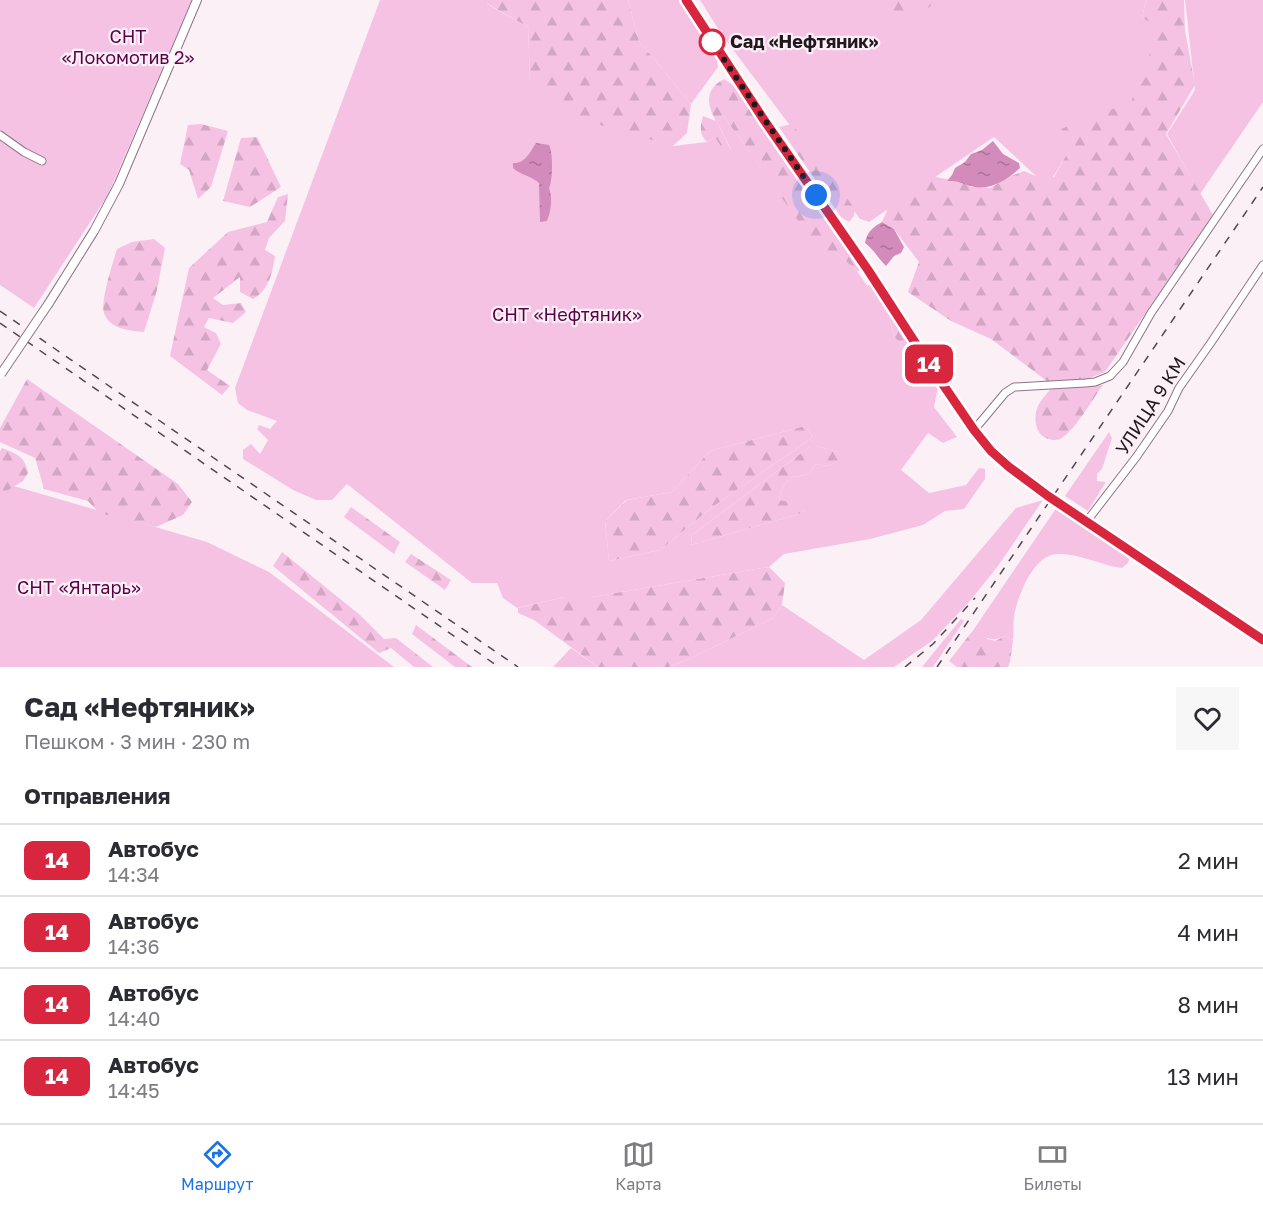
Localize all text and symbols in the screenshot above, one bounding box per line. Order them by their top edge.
park label: СНТ «Локомотив 2» [62,25,194,68]
marker: Сад «Нефтяник» [699,29,725,55]
place label: Сад «Нефтяник» [730,30,879,52]
your location [801,180,831,210]
park label: СНТ «Нефтяник» [492,303,642,325]
line badge: 14 [902,344,956,384]
text: 14 [917,351,941,377]
street label: УЛИЦА 9 КМ [1110,353,1190,458]
park label: СНТ «Янтарь» [17,576,141,598]
button: heart [1176,687,1239,750]
text: Сад «Нефтяник» [24,690,255,723]
text: Пешком · 3 мин · 230 m [24,729,250,753]
text: Отправления [24,782,170,809]
text: Автобус [108,835,199,862]
text: 14 [45,847,69,873]
text: 2 мин [1178,847,1239,874]
text: 14:34 [108,862,160,886]
text: Автобус [108,907,199,934]
text: 14 [45,919,69,945]
text: 4 мин [1177,919,1239,946]
text: 14:36 [108,934,160,958]
text: Автобус [108,979,199,1006]
text: 14 [45,991,69,1017]
text: 8 мин [1177,991,1239,1018]
text: 14:40 [108,1006,161,1030]
text: Автобус [108,1051,199,1078]
text: 14 [45,1063,69,1089]
text: 13 мин [1167,1063,1239,1090]
text: 14:45 [108,1078,160,1102]
tab: Маршрут [181,1138,253,1194]
tab: Карта [615,1138,662,1194]
tab: Билеты [1024,1138,1082,1194]

